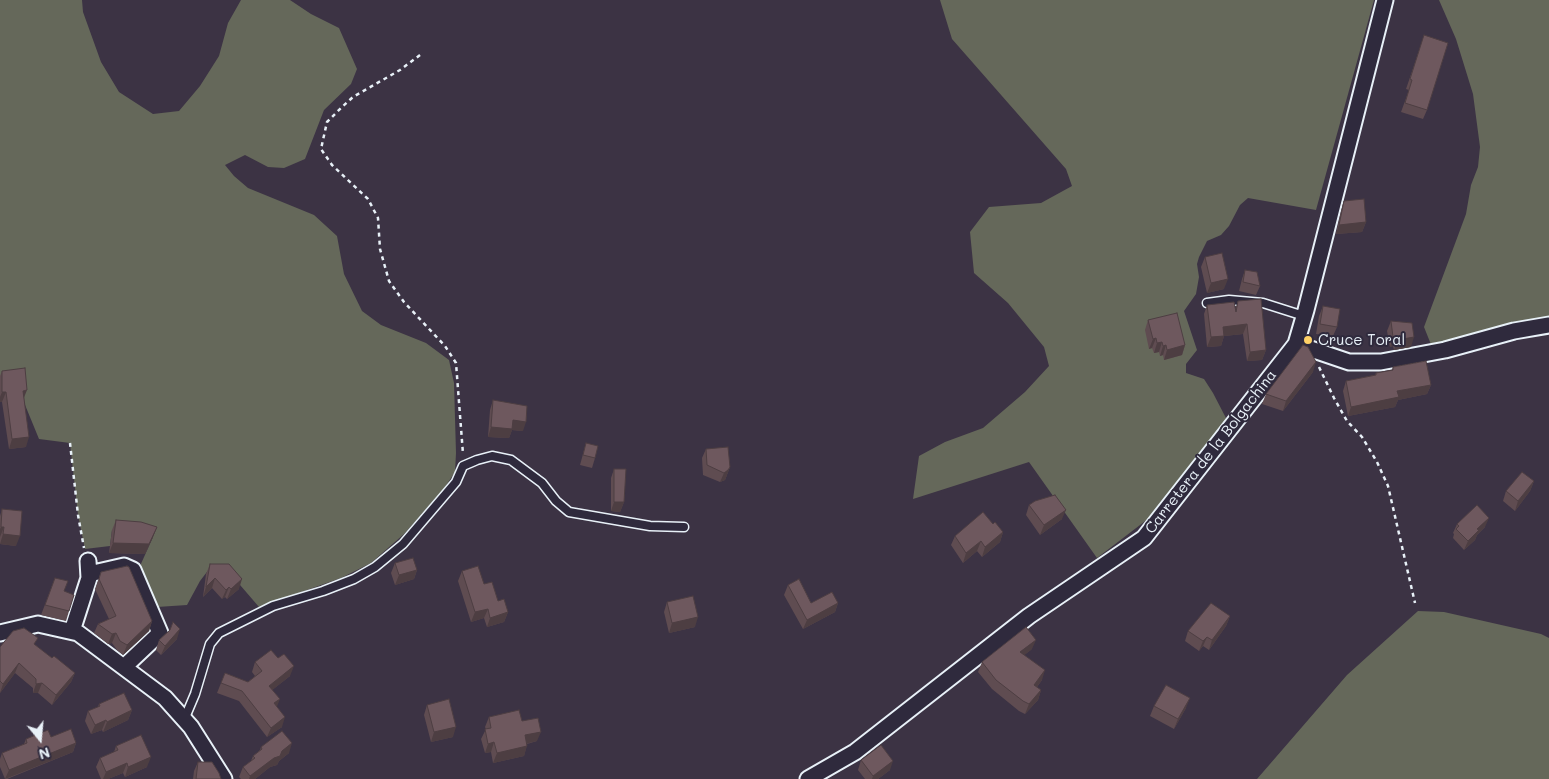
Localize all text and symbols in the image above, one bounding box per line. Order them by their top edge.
place label: Cruce Toral [1318,331,1405,349]
marker: Cruce Toral [1302,334,1314,346]
street label: Carretera de la Bolgachina [1141,366,1281,538]
north arrow [15,714,65,764]
text: N [37,743,52,764]

